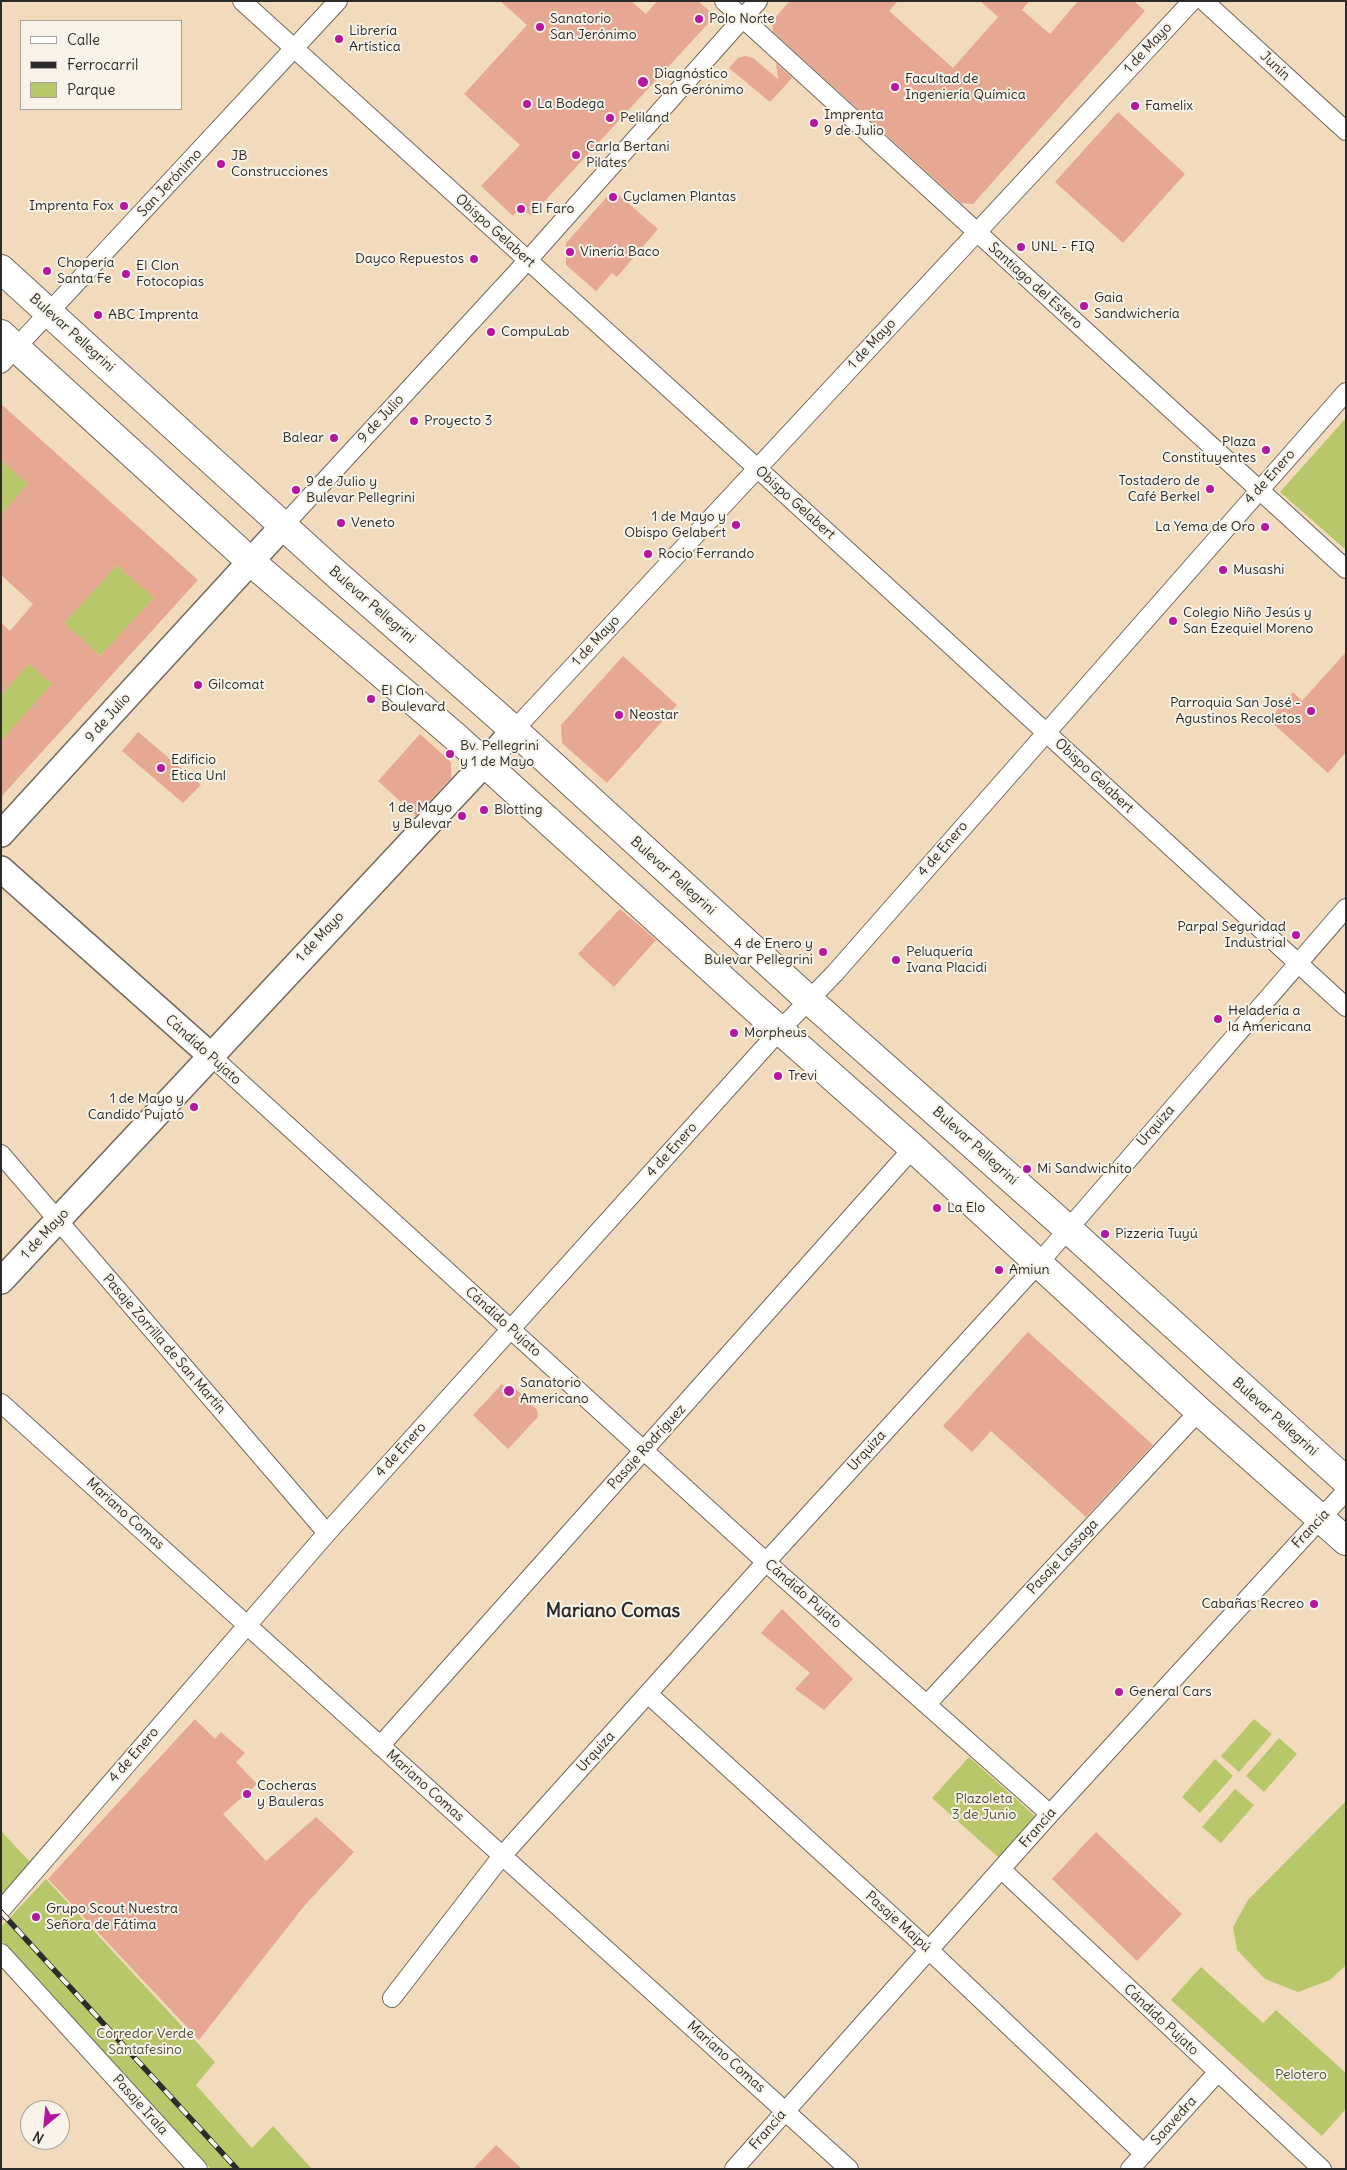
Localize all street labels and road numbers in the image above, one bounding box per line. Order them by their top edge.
street label: 1 de Mayo [1120,19,1176,77]
street label: Junín [1257,48,1293,84]
street label: San Jerónimo [134,146,206,220]
street label: Obispo Gelabert [452,191,538,271]
street label: Santiago del Estero [984,239,1086,333]
street label: Bulevar Pellegrini [26,290,118,376]
street label: 1 de Mayo [844,315,900,373]
street label: 9 de Julio [354,391,408,447]
street label: 4 de Enero [1241,446,1299,508]
street label: Obispo Gelabert [752,463,838,543]
street label: Bulevar Pellegrini [325,563,419,647]
street label: 1 de Mayo [568,612,624,670]
street label: 9 de Julio [82,690,134,746]
street label: Obispo Gelabert [1051,735,1137,817]
street label: 4 de Enero [914,818,972,880]
street label: Bulevar Pellegrini [627,833,719,919]
street label: 1 de Mayo [292,908,348,966]
street label: Cándido Pujato [162,1012,244,1088]
street label: Urquiza [1134,1102,1178,1150]
street label: Bulevar Pellegrini [929,1103,1021,1189]
street label: 4 de Enero [643,1119,701,1181]
street label: 1 de Mayo [17,1205,73,1263]
street label: Pasaje Zorrilla de San Martín [99,1271,229,1417]
street label: Cándido Pujato [462,1284,544,1360]
street label: Bulevar Pellegrini [1229,1374,1321,1460]
street label: Pasaje Rodríguez [605,1401,689,1493]
street label: 4 de Enero [372,1419,430,1481]
street label: Urquiza [844,1427,890,1475]
street label: Mariano Comas [83,1475,167,1553]
street label: Francia [1289,1506,1333,1552]
street label: Pasaje Lassaga [1024,1516,1102,1598]
street label: Cándido Pujato [761,1556,845,1632]
street label: 4 de Enero [105,1724,163,1786]
street label: Urquiza [573,1728,619,1776]
street label: Mariano Comas [383,1747,467,1825]
street label: Francia [1016,1805,1060,1851]
street label: Pasaje Maipú [862,1888,934,1956]
street label: Cándido Pujato [1120,1981,1202,2059]
street label: Mariano Comas [684,2018,768,2096]
street label: Pasaje Irala [109,2071,171,2139]
street label: Saavedra [1148,2093,1200,2149]
street label: Francia [746,2107,790,2153]

